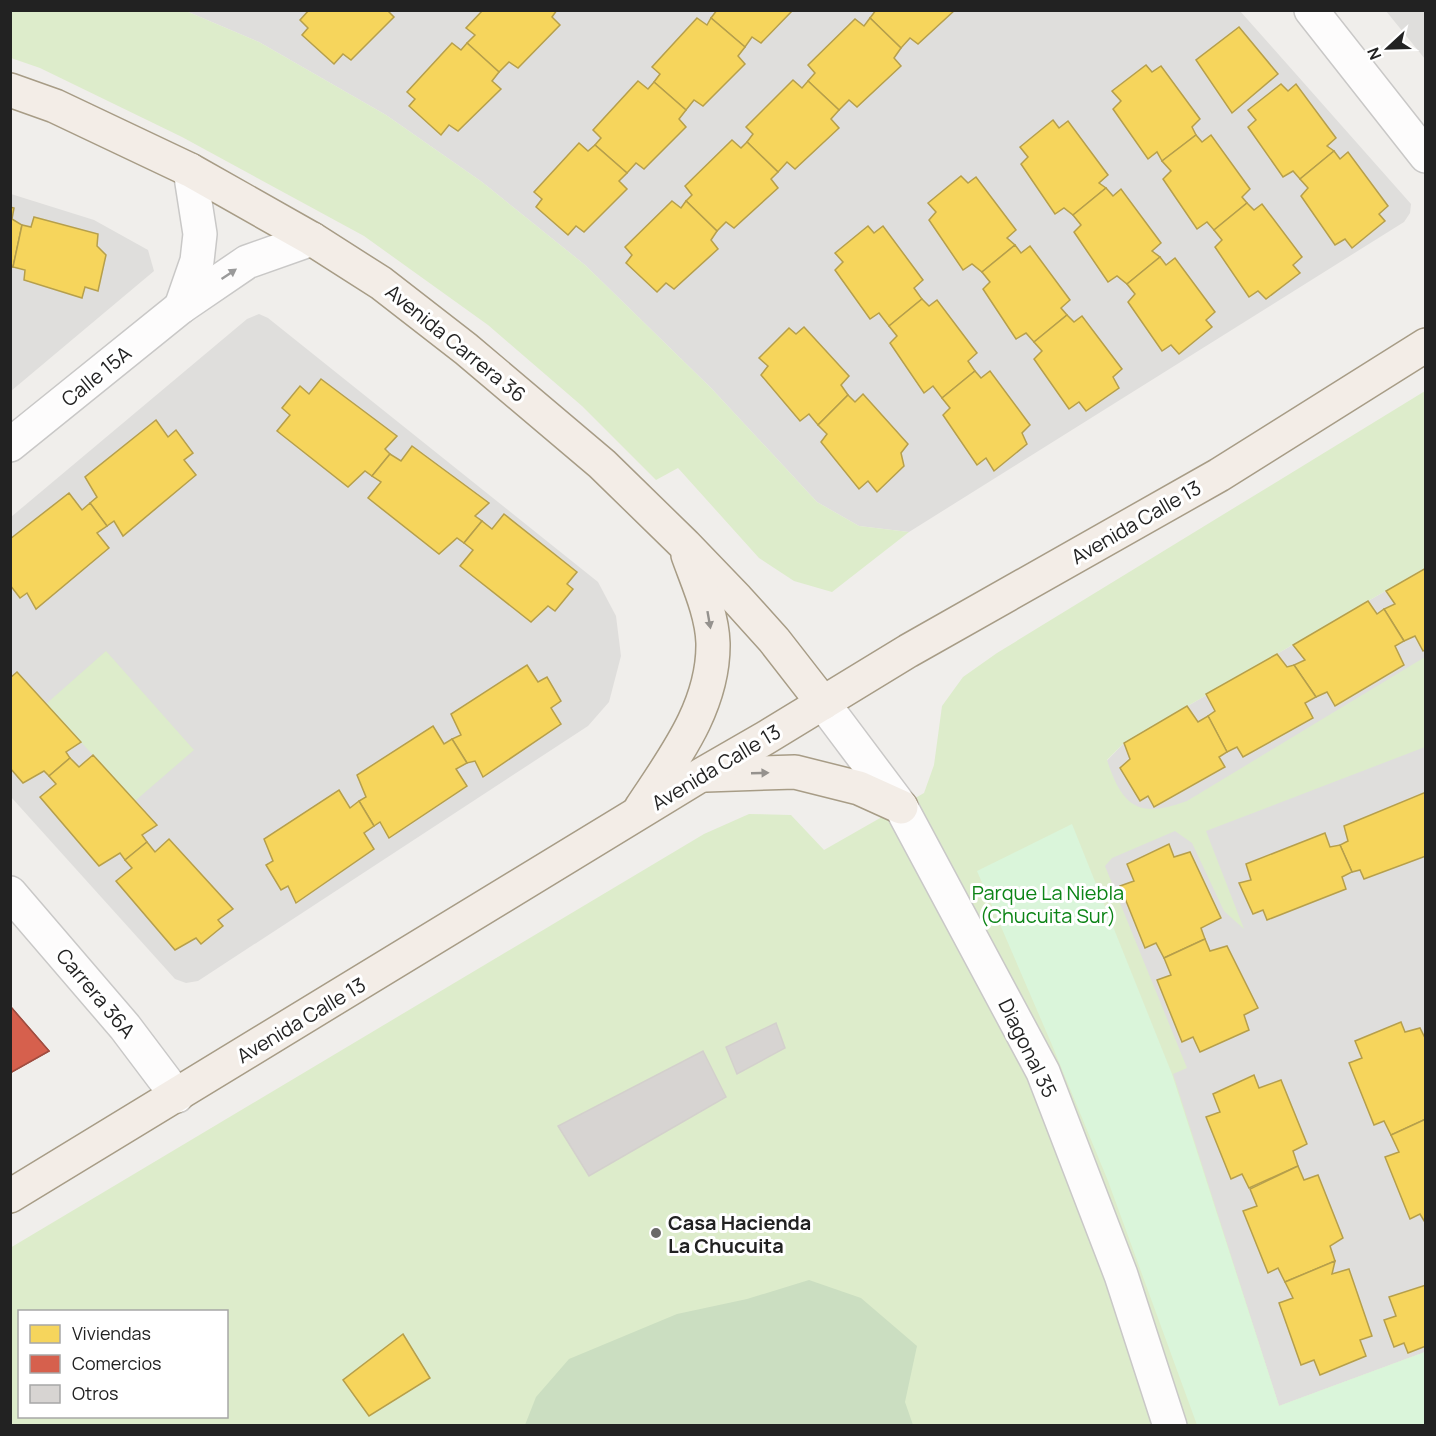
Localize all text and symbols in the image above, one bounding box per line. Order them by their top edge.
north arrow [1358,18,1418,78]
text: N [1362,44,1386,63]
one-way arrow [221,268,237,280]
street label: Avenida Carrera 36 [380,278,532,408]
street label: Calle 15A [55,339,137,412]
street label: Avenida Calle 13 [1066,474,1206,570]
one-way arrow [705,611,714,630]
street label: Avenida Calle 13 [647,718,785,816]
one-way arrow [750,769,769,778]
park label: Parque La Niebla (Chucuita Sur) [972,879,1124,929]
street label: Carrera 36A [51,942,142,1044]
street label: Avenida Calle 13 [232,971,370,1069]
street label: Diagonal 35 [992,994,1064,1102]
place label: Casa Hacienda La Chucuita [668,1209,811,1259]
marker: Casa Hacienda La Chucuita [649,1226,663,1240]
legend [18,1310,228,1418]
text: Viviendas [72,1321,151,1345]
text: Comercios [72,1351,161,1375]
text: Otros [72,1381,119,1405]

